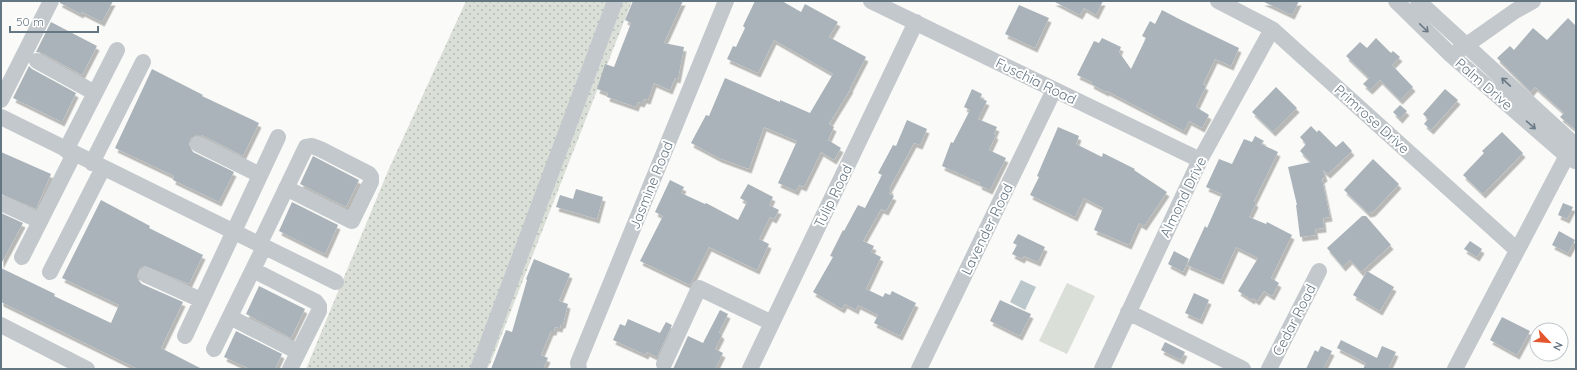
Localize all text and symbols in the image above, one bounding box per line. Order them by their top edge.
scale bar [10,8,98,34]
text: 50 m [16,14,44,29]
one-way arrow [1419,23,1429,33]
street label: Fuschia Road [993,54,1079,108]
street label: Palm Drive [1452,54,1516,114]
one-way arrow [1501,78,1511,87]
street label: Primrose Drive [1331,81,1413,158]
one-way arrow [1526,120,1536,129]
street label: Jasmine Road [625,138,677,232]
street label: Almond Drive [1156,154,1210,240]
street label: Tulip Road [810,161,856,231]
street label: Lavender Road [957,180,1017,278]
street label: Cedar Road [1268,281,1320,359]
north arrow [1529,322,1569,362]
text: N [1550,340,1566,353]

